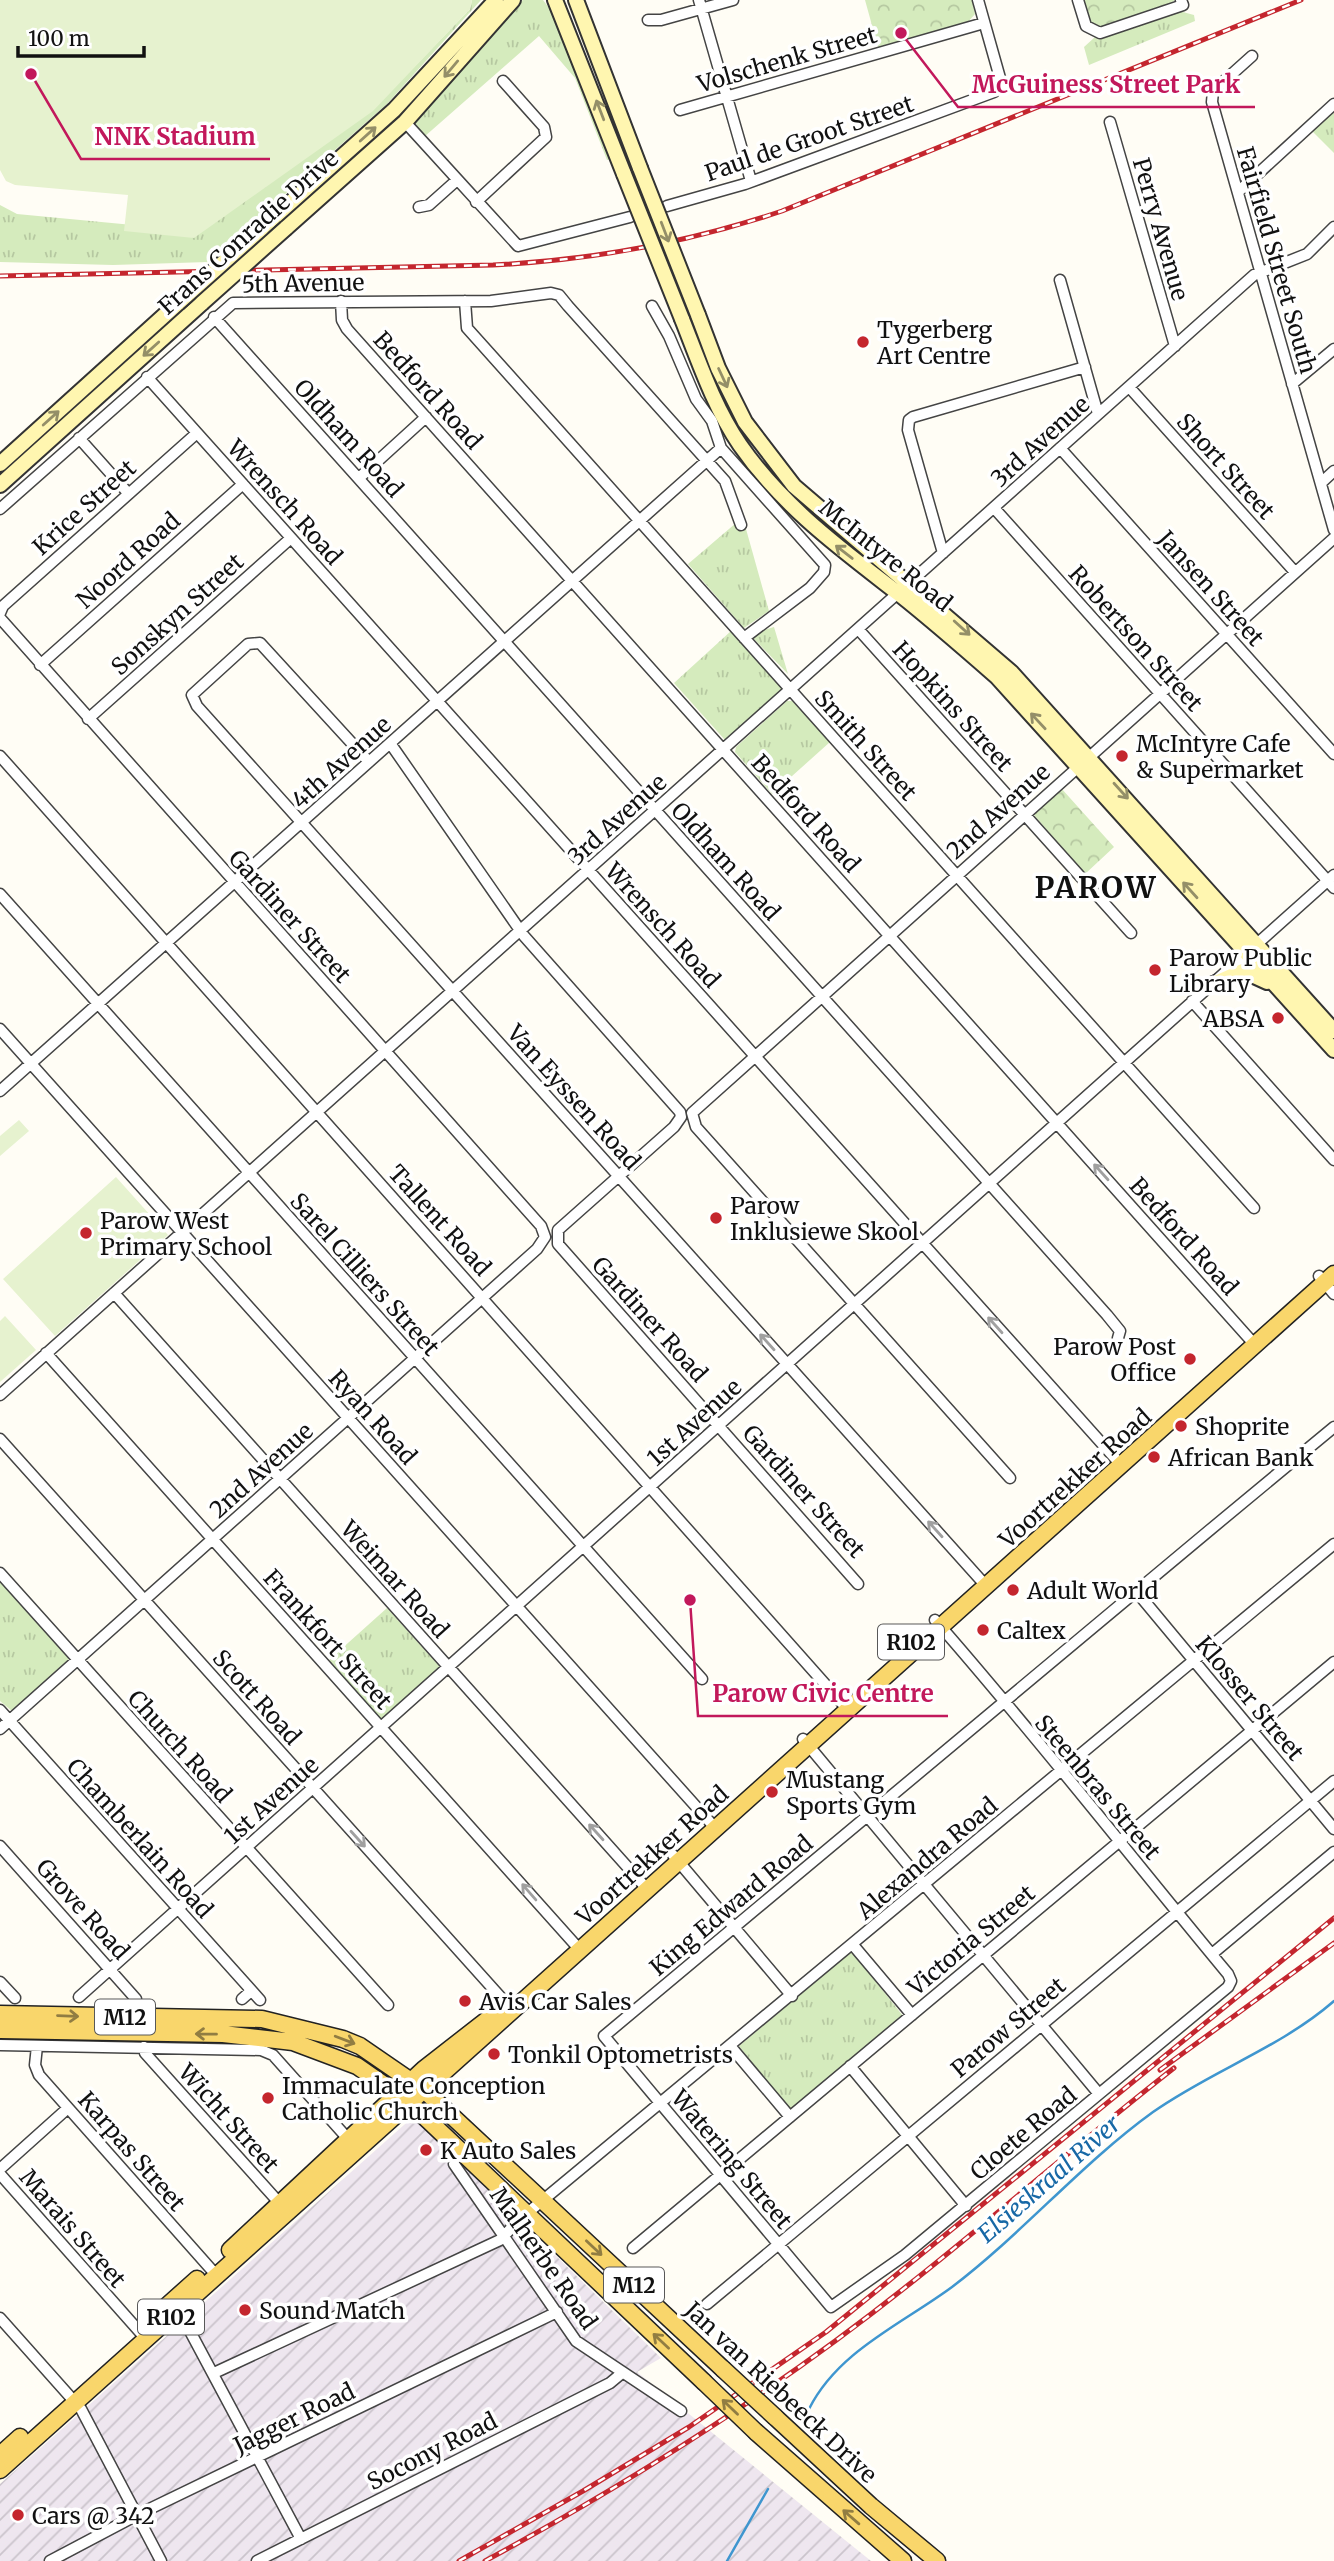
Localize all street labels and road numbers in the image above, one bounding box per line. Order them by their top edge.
street label: Volschenk Street [693,20,880,99]
street label: Paul de Groot Street [701,89,917,187]
street label: Fairfield Street South [1231,143,1323,377]
street label: Frans Conradie Drive [152,144,344,320]
street label: Perry Avenue [1127,154,1195,304]
street label: 5th Avenue [241,267,365,299]
street label: Bedford Road [367,325,489,455]
street label: Oldham Road [288,373,410,503]
street label: 3rd Avenue [985,389,1095,493]
street label: Short Street [1171,407,1281,525]
street label: Wrensch Road [221,433,349,571]
street label: Krice Street [26,453,142,561]
street label: McIntyre Road [814,493,958,617]
street label: Noord Road [70,506,186,614]
street label: Jansen Street [1151,524,1270,652]
street label: Sonskyn Street [105,547,249,681]
street label: Robertson Street [1063,559,1209,717]
street label: Hopkins Street [887,635,1019,777]
street label: Smith Street [809,684,923,806]
street label: 4th Avenue [285,710,397,814]
street label: Bedford Road [745,748,867,878]
street label: 2nd Avenue [940,757,1056,865]
street label: 3rd Avenue [562,767,672,871]
street label: Oldham Road [665,796,787,926]
street label: Gardiner Street [223,844,357,988]
street label: Wrensch Road [599,856,727,994]
street label: Van Eyssen Road [501,1018,647,1176]
street label: Tallent Road [383,1158,498,1282]
street label: Bedford Road [1123,1171,1245,1301]
street label: Sarel Cilliers Street [284,1187,446,1361]
street label: Gardiner Road [586,1250,714,1388]
street label: Ryan Road [323,1364,423,1470]
street label: 1st Avenue [641,1372,747,1472]
street label: Voortrekker Road [992,1402,1157,1555]
street label: 2nd Avenue [203,1416,319,1524]
street label: Gardiner Street [737,1419,871,1563]
street label: Weimar Road [334,1514,455,1644]
street label: Frankfort Street [258,1563,398,1715]
road number: R102 [878,1624,944,1660]
street label: Klosser Street [1190,1630,1310,1766]
street label: Scott Road [207,1643,307,1751]
street label: Church Road [122,1684,238,1808]
street label: Steenbras Street [1029,1709,1167,1865]
street label: 1st Avenue [218,1750,324,1850]
street label: Chamberlain Road [61,1752,219,1924]
street label: Voortrekker Road [569,1779,734,1932]
street label: Alexandra Road [850,1791,1003,1926]
street label: King Edward Road [644,1828,818,1981]
street label: Grove Road [30,1853,136,1965]
street label: Victoria Street [901,1878,1041,2002]
street label: Parow Street [945,1971,1071,2083]
road number: M12 [95,2000,155,2035]
street label: Wicht Street [172,2057,285,2178]
street label: Cloete Road [964,2080,1082,2186]
street label: Watering Street [665,2083,799,2234]
street label: Karpas Street [72,2085,192,2217]
street label: Marais Street [14,2163,132,2293]
street label: Malherbe Road [484,2181,604,2335]
road number: M12 [604,2268,664,2302]
street label: Jan van Riebeeck Drive [678,2295,883,2489]
road number: R102 [138,2300,204,2334]
street label: Jagger Road [228,2376,360,2460]
street label: Socony Road [362,2406,502,2496]

